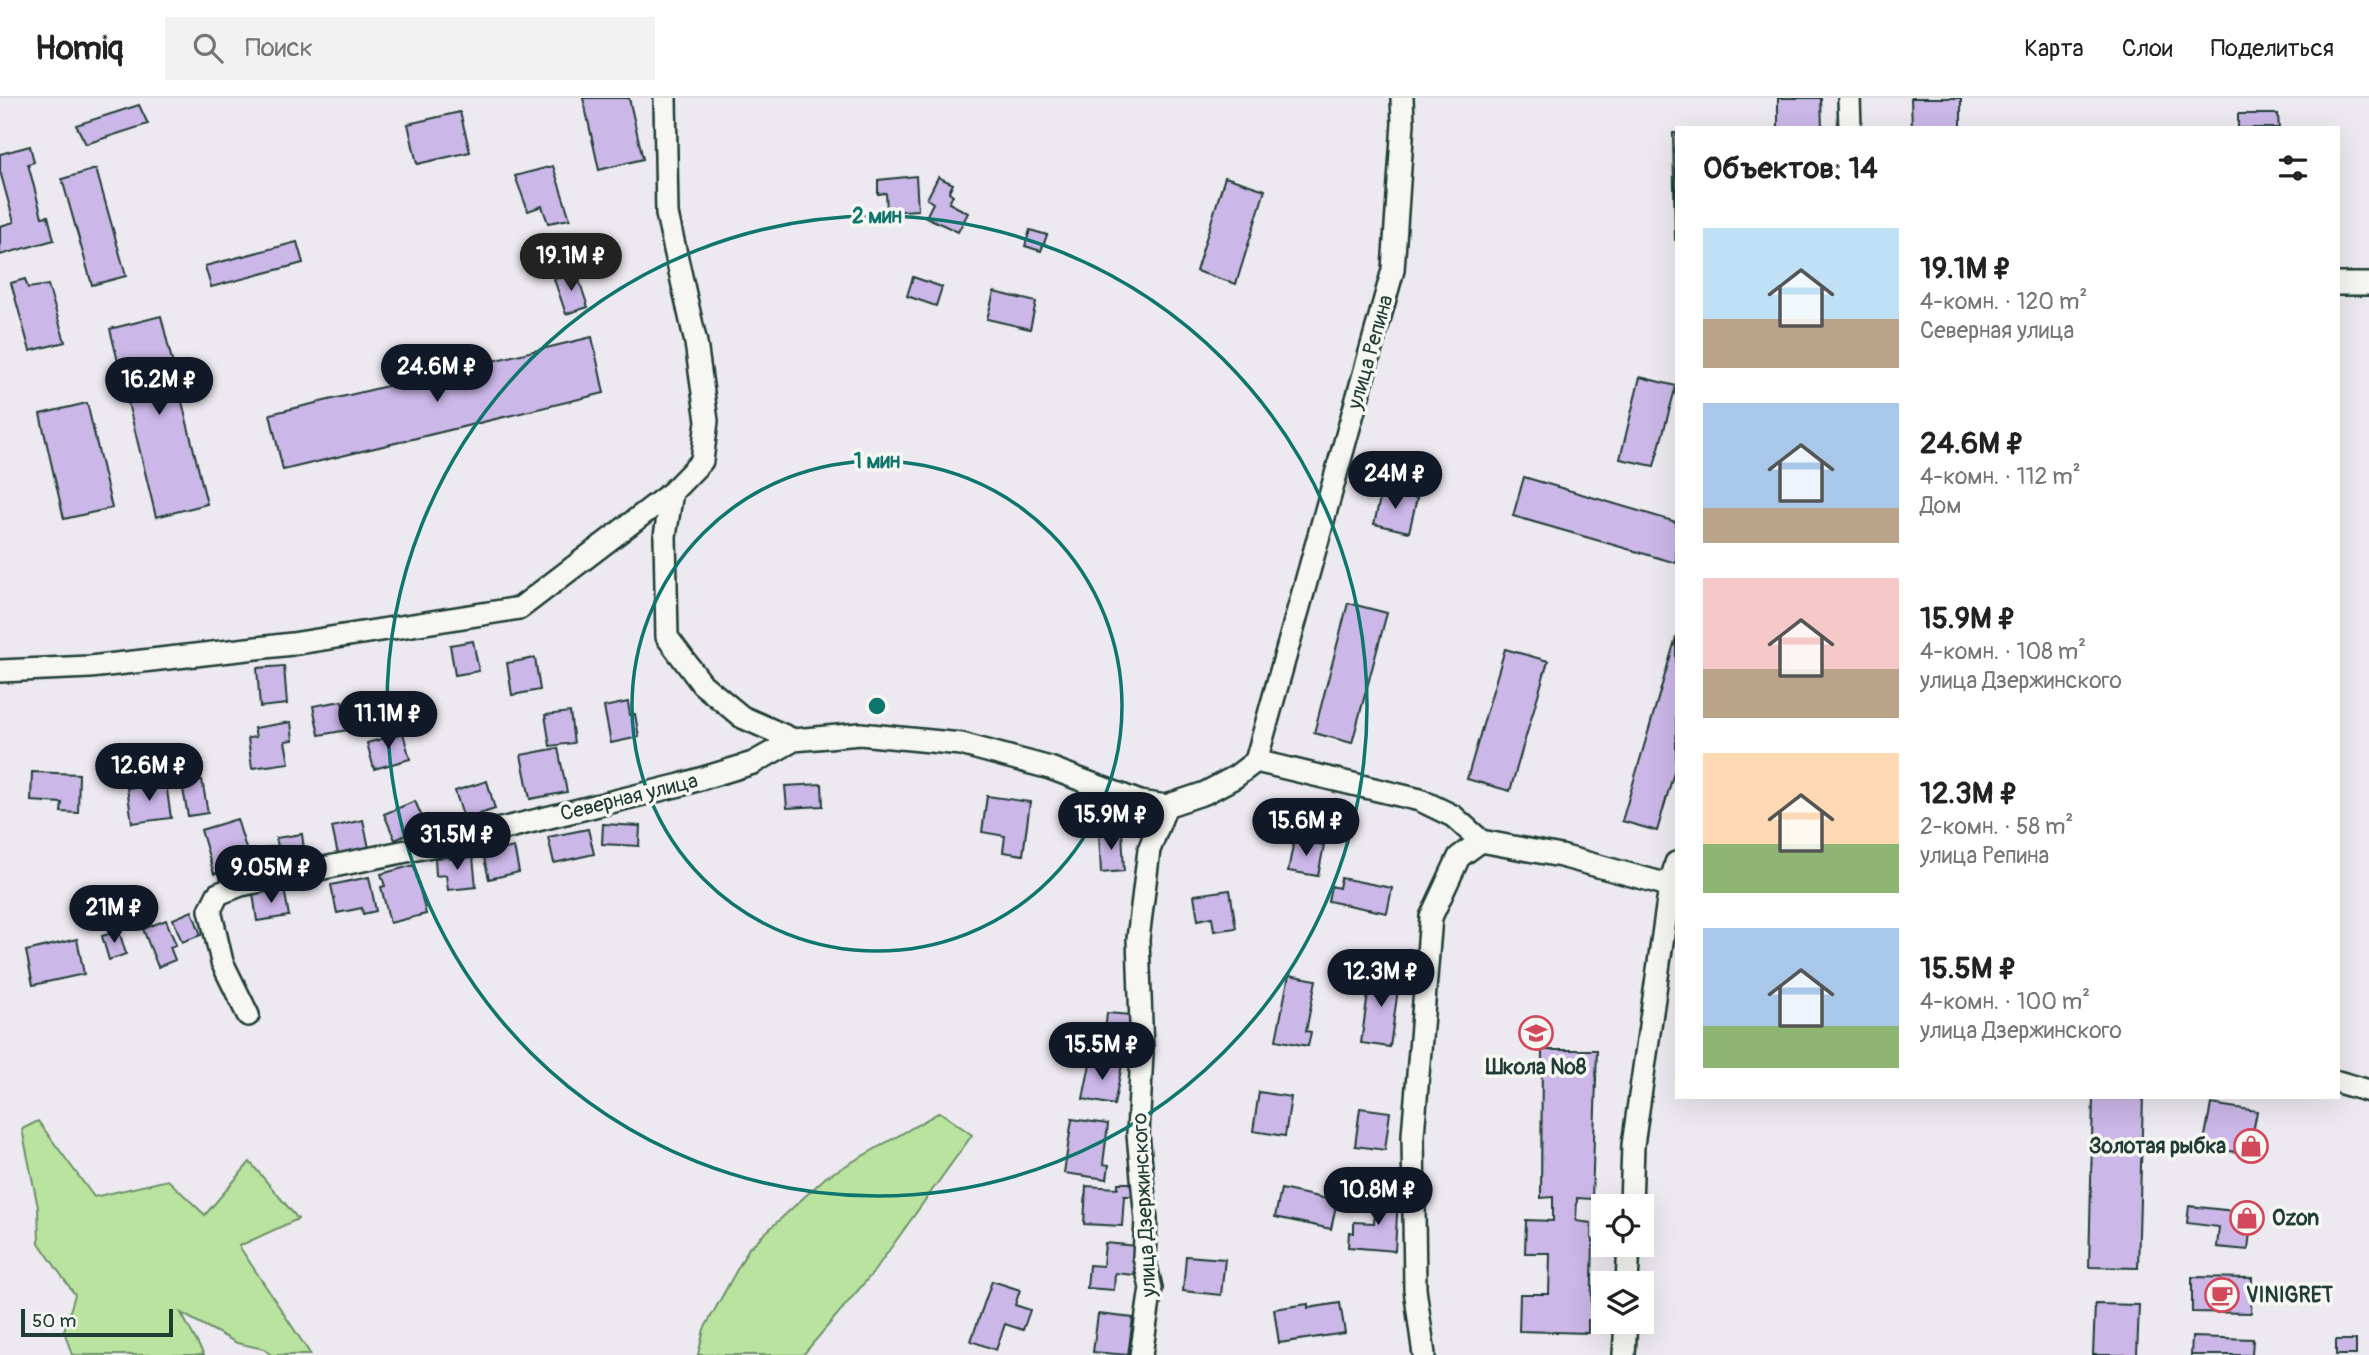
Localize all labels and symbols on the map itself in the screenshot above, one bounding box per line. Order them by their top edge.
text: 2 мин [852,203,902,230]
pin: 19.1M ₽ [506,234,636,293]
street label: улица Репина [1341,292,1400,413]
pin: 24.6M ₽ [372,344,502,404]
pin: 16.2M ₽ [94,358,224,417]
text: 1 мин [854,448,900,475]
pin: 24M ₽ [1346,452,1444,511]
pin: 11.1M ₽ [323,692,453,751]
centre of rings [865,694,889,718]
pin: 12.6M ₽ [84,744,214,803]
street label: Северная улица [558,767,701,828]
pin: 15.9M ₽ [1046,792,1176,852]
pin: 15.6M ₽ [1241,798,1371,858]
pin: 31.5M ₽ [392,812,522,872]
pin: 9.05M ₽ [206,846,336,905]
pin: 21M ₽ [65,886,163,945]
pin: 12.3M ₽ [1316,950,1446,1009]
school or university icon: Школа №8 [1517,1014,1555,1052]
pin: 15.5M ₽ [1037,1023,1167,1082]
place label: Школа №8 [1485,1054,1587,1081]
street label: улица Дзержинского [1126,1112,1163,1299]
shop icon: Золотая рыбка [2232,1127,2270,1165]
place label: Золотая рыбка [2089,1133,2226,1160]
pin: 10.8M ₽ [1313,1168,1443,1227]
shop icon: Ozon [2228,1199,2266,1237]
place label: Ozon [2272,1205,2319,1232]
cafe icon: VINIGRET [2203,1276,2241,1314]
place label: VINIGRET [2246,1282,2334,1309]
scale bar [21,1306,173,1338]

